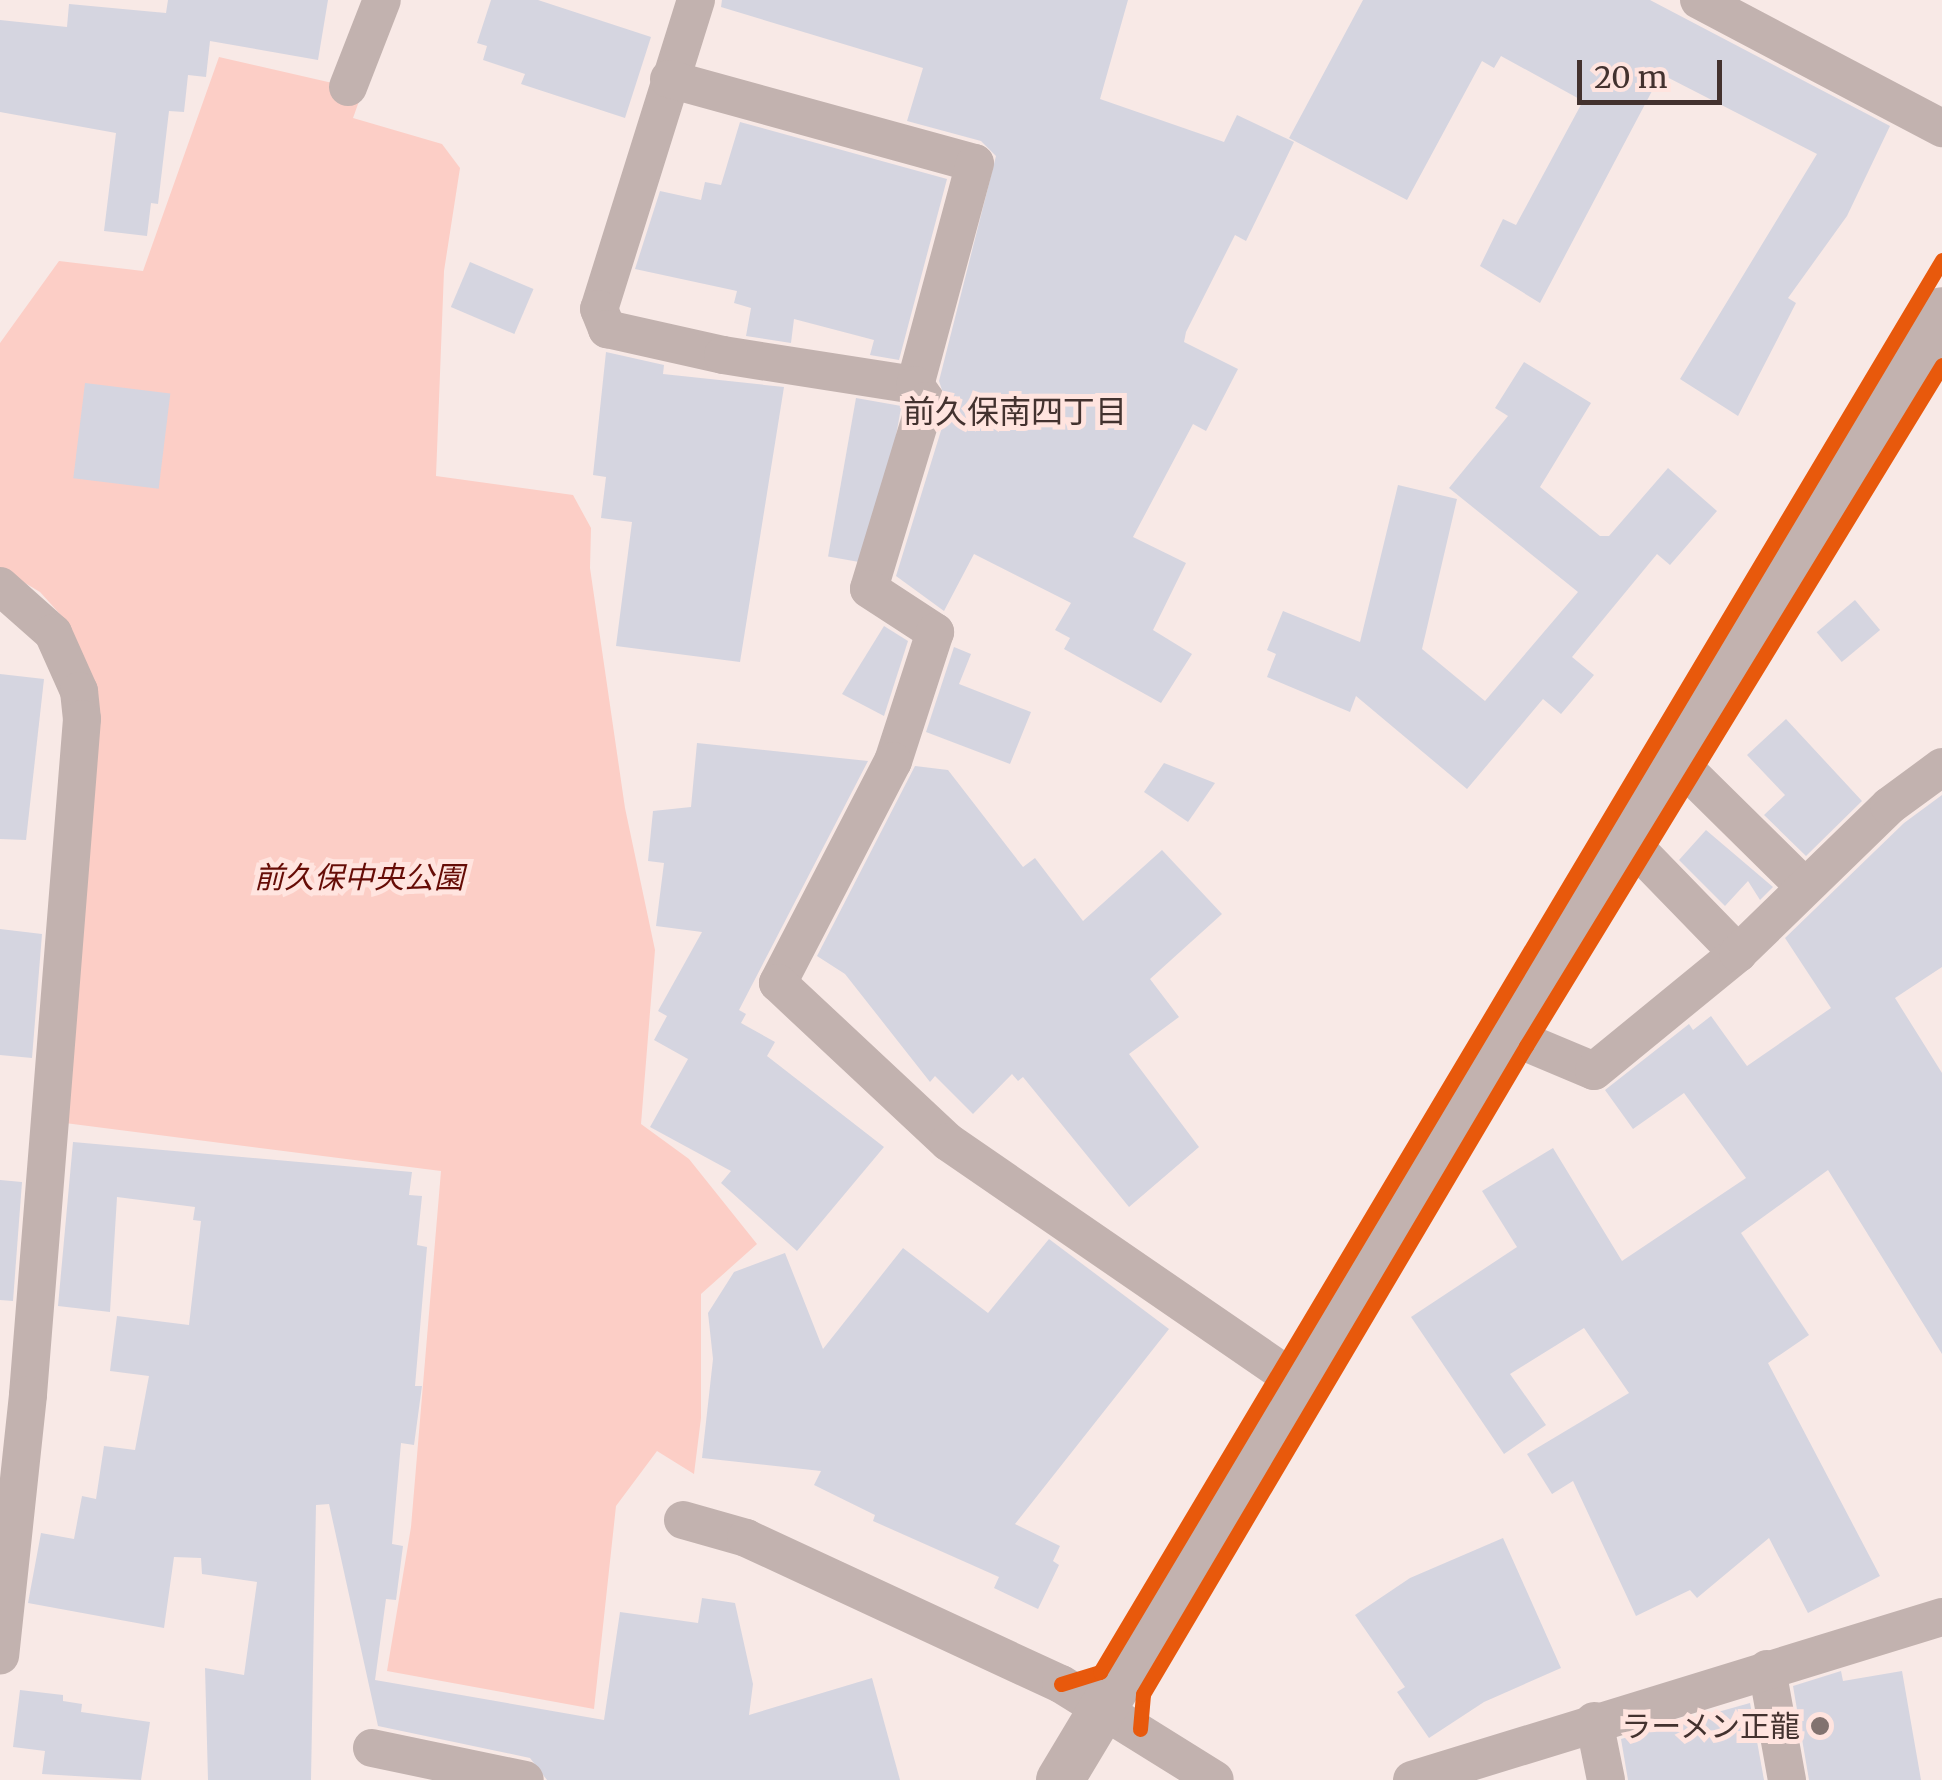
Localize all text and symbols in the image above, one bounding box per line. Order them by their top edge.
scale bar [1582,40,1727,102]
text: 20 m [1594,58,1667,96]
district label: 前久保南四丁目 [903,393,1127,431]
park label: 前久保中央公園 [254,859,464,895]
place label: ラーメン正龍 [1620,1708,1800,1744]
marker: ラーメン正龍 [1809,1715,1831,1737]

